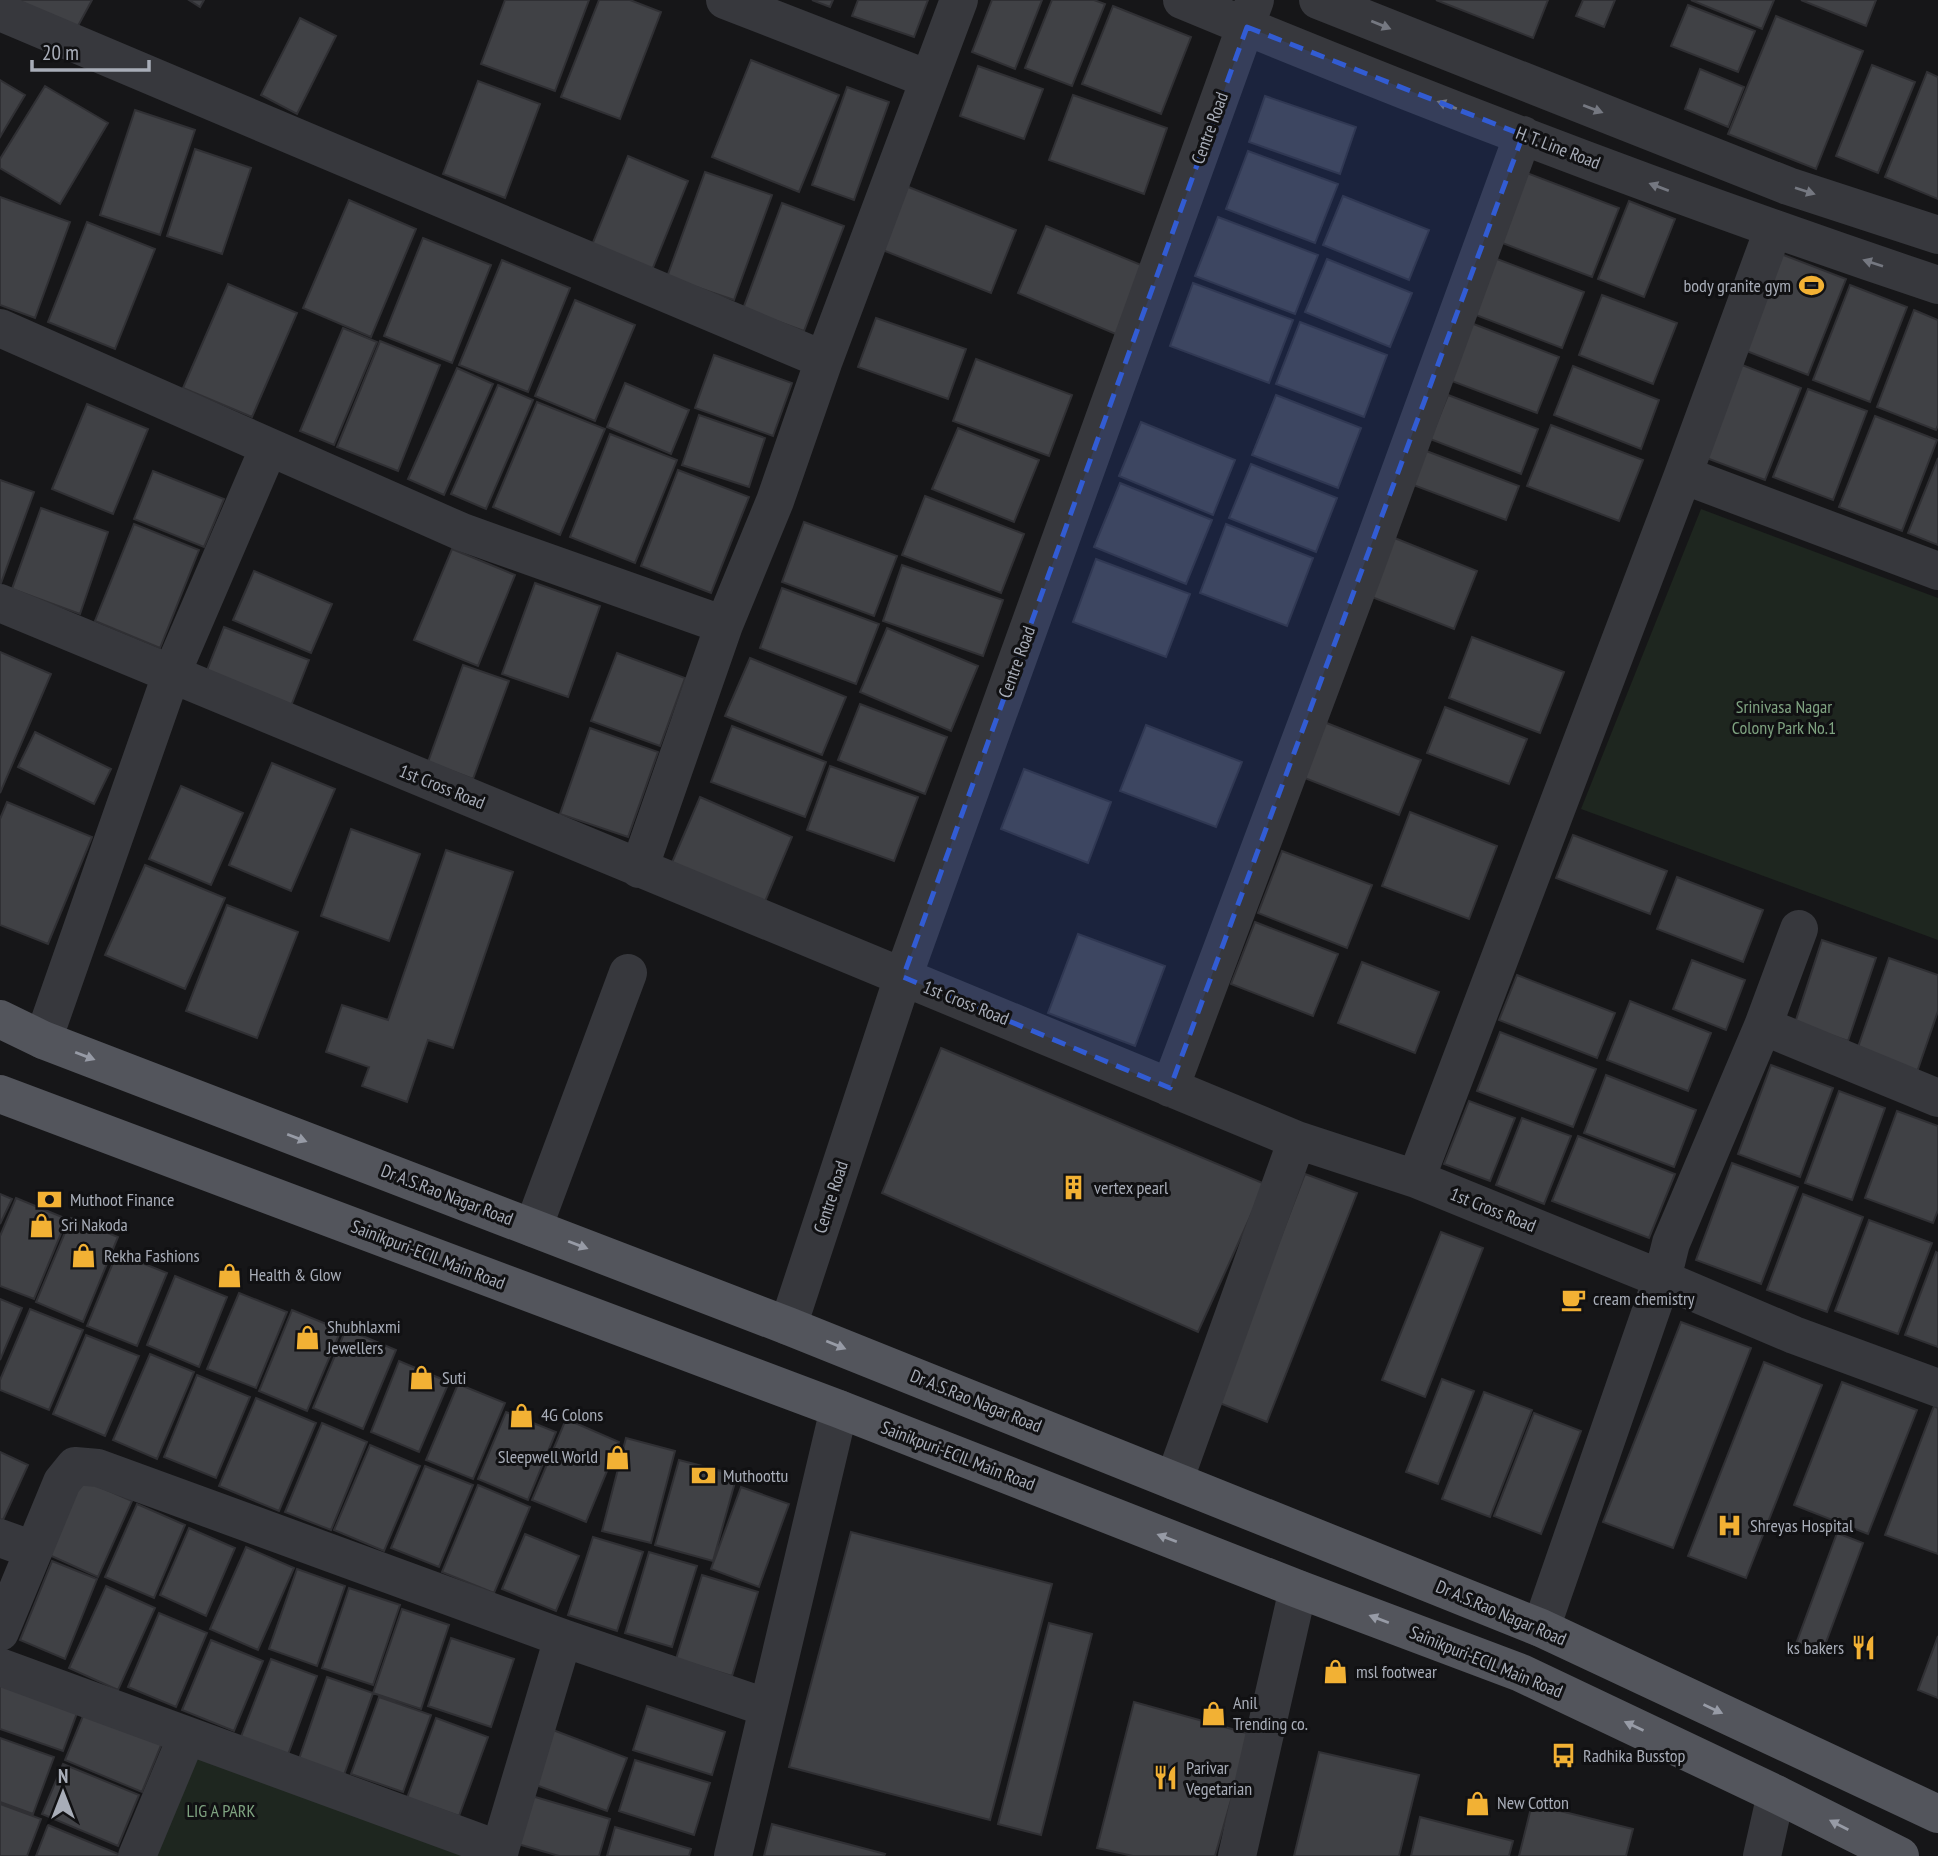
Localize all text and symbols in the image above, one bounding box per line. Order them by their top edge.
one-way arrow [1371,20,1392,31]
scale bar [32,28,149,72]
text: 20 m [42,39,79,66]
street label: Centre Road [1186,89,1233,167]
one-way arrow [1436,100,1457,111]
one-way arrow [1582,104,1603,115]
street label: H. T. Line Road [1513,121,1604,174]
one-way arrow [1649,181,1670,192]
one-way arrow [1794,187,1815,197]
one-way arrow [1863,257,1884,268]
sports icon: body granite gym [1797,272,1825,300]
place label: body granite gym [1684,274,1791,297]
street label: Centre Road [993,623,1040,701]
park label: Srinivasa Nagar Colony Park No.1 [1732,695,1836,739]
street label: 1st Cross Road [396,759,488,814]
street label: 1st Cross Road [920,975,1012,1030]
one-way arrow [75,1051,96,1062]
one-way arrow [287,1132,308,1143]
street label: Centre Road [808,1158,853,1236]
street label: Dr A.S.Rao Nagar Road [378,1159,516,1230]
building icon: vertex pearl [1060,1174,1088,1202]
place label: vertex pearl [1094,1176,1169,1199]
street label: 1st Cross Road [1447,1182,1539,1237]
bank icon: Muthoot Finance [36,1186,64,1214]
place label: Muthoot Finance [70,1188,174,1211]
shop icon: Sri Nakoda [27,1211,55,1239]
place label: Sri Nakoda [61,1213,128,1236]
street label: Sainikpuri-ECIL Main Road [348,1215,508,1295]
one-way arrow [568,1240,589,1251]
shop icon: Rekha Fashions [70,1242,98,1270]
place label: Rekha Fashions [104,1244,200,1267]
shop icon: Health & Glow [215,1261,243,1289]
place label: Health & Glow [249,1263,341,1286]
cafe icon: cream chemistry [1559,1285,1587,1313]
place label: cream chemistry [1593,1287,1695,1310]
place label: Shubhlaxmi Jewellers [326,1315,401,1359]
shop icon: Shubhlaxmi Jewellers [293,1323,321,1351]
one-way arrow [826,1340,847,1351]
shop icon: Suti [408,1364,436,1392]
street label: Dr A.S.Rao Nagar Road [907,1364,1045,1437]
place label: Suti [442,1366,466,1389]
shop icon: 4G Colons [507,1401,535,1429]
place label: 4G Colons [541,1403,603,1426]
street label: Sainikpuri-ECIL Main Road [878,1416,1038,1496]
shop icon: Sleepwell World [604,1443,632,1471]
place label: Sleepwell World [498,1445,598,1468]
bank icon: Muthoottu [689,1462,717,1490]
place label: Muthoottu [723,1464,788,1487]
hospital icon: Shreyas Hospital [1716,1512,1744,1540]
place label: Shreyas Hospital [1750,1514,1854,1537]
one-way arrow [1156,1532,1177,1543]
street label: Dr A.S.Rao Nagar Road [1433,1575,1570,1650]
one-way arrow [1369,1614,1390,1625]
street label: Sainikpuri-ECIL Main Road [1406,1620,1566,1703]
restaurant icon: ks bakers [1850,1634,1878,1662]
place label: ks bakers [1787,1636,1844,1659]
shop icon: msl footwear [1322,1658,1350,1686]
place label: msl footwear [1356,1660,1437,1683]
place label: Anil Trending co. [1233,1691,1308,1735]
shop icon: Anil Trending co. [1199,1699,1227,1727]
one-way arrow [1703,1703,1723,1715]
one-way arrow [1624,1721,1644,1732]
bus stop icon: Radhika Busstop [1549,1742,1577,1770]
place label: Radhika Busstop [1583,1744,1685,1767]
place label: Parivar Vegetarian [1185,1756,1252,1800]
north arrow [28,1758,98,1828]
text: N [58,1764,68,1788]
restaurant icon: Parivar Vegetarian [1152,1764,1180,1792]
shop icon: New Cotton [1463,1789,1491,1817]
place label: New Cotton [1497,1791,1569,1814]
park label: LIG A PARK [187,1799,256,1822]
one-way arrow [1829,1820,1849,1831]

